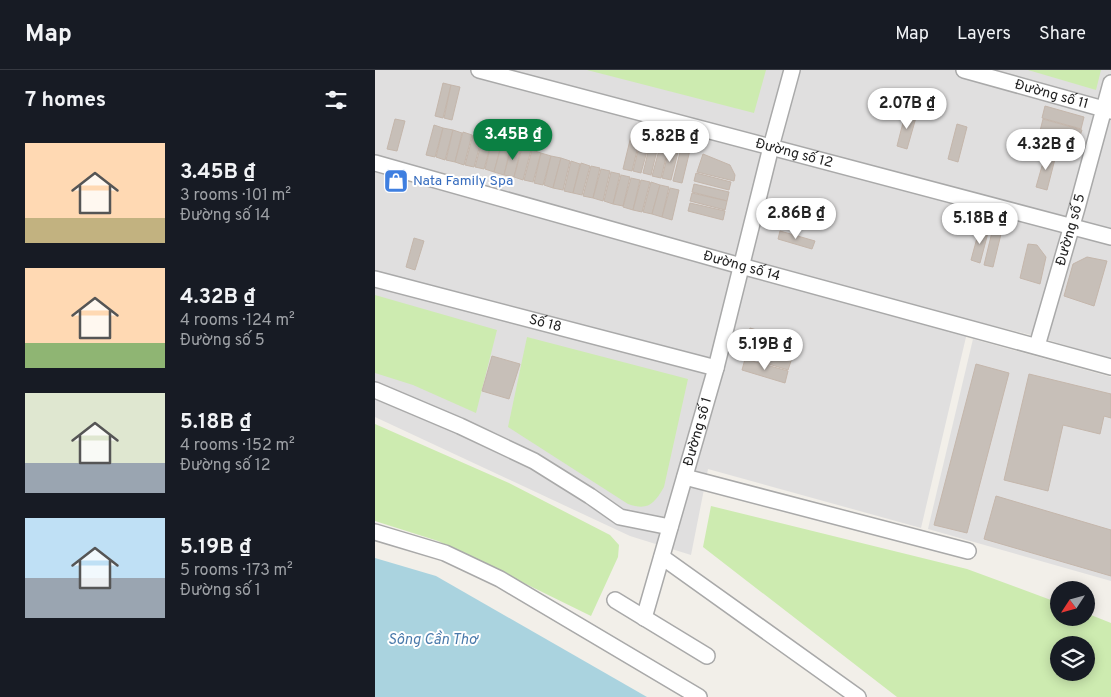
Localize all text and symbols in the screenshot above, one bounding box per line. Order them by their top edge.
text: Map [25,20,72,50]
text: Map [895,23,929,46]
text: Layers [957,23,1011,46]
text: Share [1039,23,1086,46]
street label: Đường số 11 [1013,76,1090,113]
icon: filters [322,86,350,114]
text: 7 homes [25,87,106,114]
pin: 2.07B ₫ [861,88,953,130]
text: 2.07B ₫ [879,94,935,114]
pin: 3.45B ₫ [467,118,559,161]
pin: 5.82B ₫ [624,121,716,163]
text: 3.45B ₫ [484,125,542,145]
text: 5.82B ₫ [641,127,699,147]
pin: 4.32B ₫ [1000,128,1092,171]
street label: Đường số 12 [754,135,835,172]
text: 4.32B ₫ [1017,135,1075,155]
text: 3.45B ₫ [180,159,255,186]
icon: home [65,163,125,223]
shop icon: Nata Family Spa [383,168,409,194]
place label: Nata Family Spa [413,173,513,190]
text: 3 rooms · 101 m² [180,186,291,206]
street label: Đường số 5 [1052,192,1089,268]
pin: 2.86B ₫ [750,198,842,240]
pin: 5.18B ₫ [934,202,1026,245]
text: 2.86B ₫ [767,204,825,224]
text: Đường số 14 [180,206,270,226]
text: 5.18B ₫ [953,209,1007,229]
street label: Đường số 14 [701,247,782,285]
text: 4.32B ₫ [180,284,255,311]
icon: home [65,288,125,348]
text: 4 rooms · 124 m² [180,311,295,331]
street label: Số 18 [527,311,564,336]
pin: 5.19B ₫ [719,328,811,371]
text: Đường số 5 [180,331,265,351]
text: 5.19B ₫ [738,335,792,355]
street label: Đường số 1 [680,395,716,468]
text: 5.18B ₫ [180,409,251,436]
icon: home [65,413,125,473]
text: 4 rooms · 152 m² [180,436,295,456]
text: Đường số 12 [180,456,270,476]
text: 5.19B ₫ [180,534,251,561]
icon: home [65,538,125,598]
text: 5 rooms · 173 m² [180,561,293,581]
text: Đường số 1 [180,581,261,601]
north arrow [1050,581,1095,626]
map controls [1050,581,1095,681]
water label: Sông Cần Thơ [388,630,480,650]
button: layers [1050,636,1095,681]

